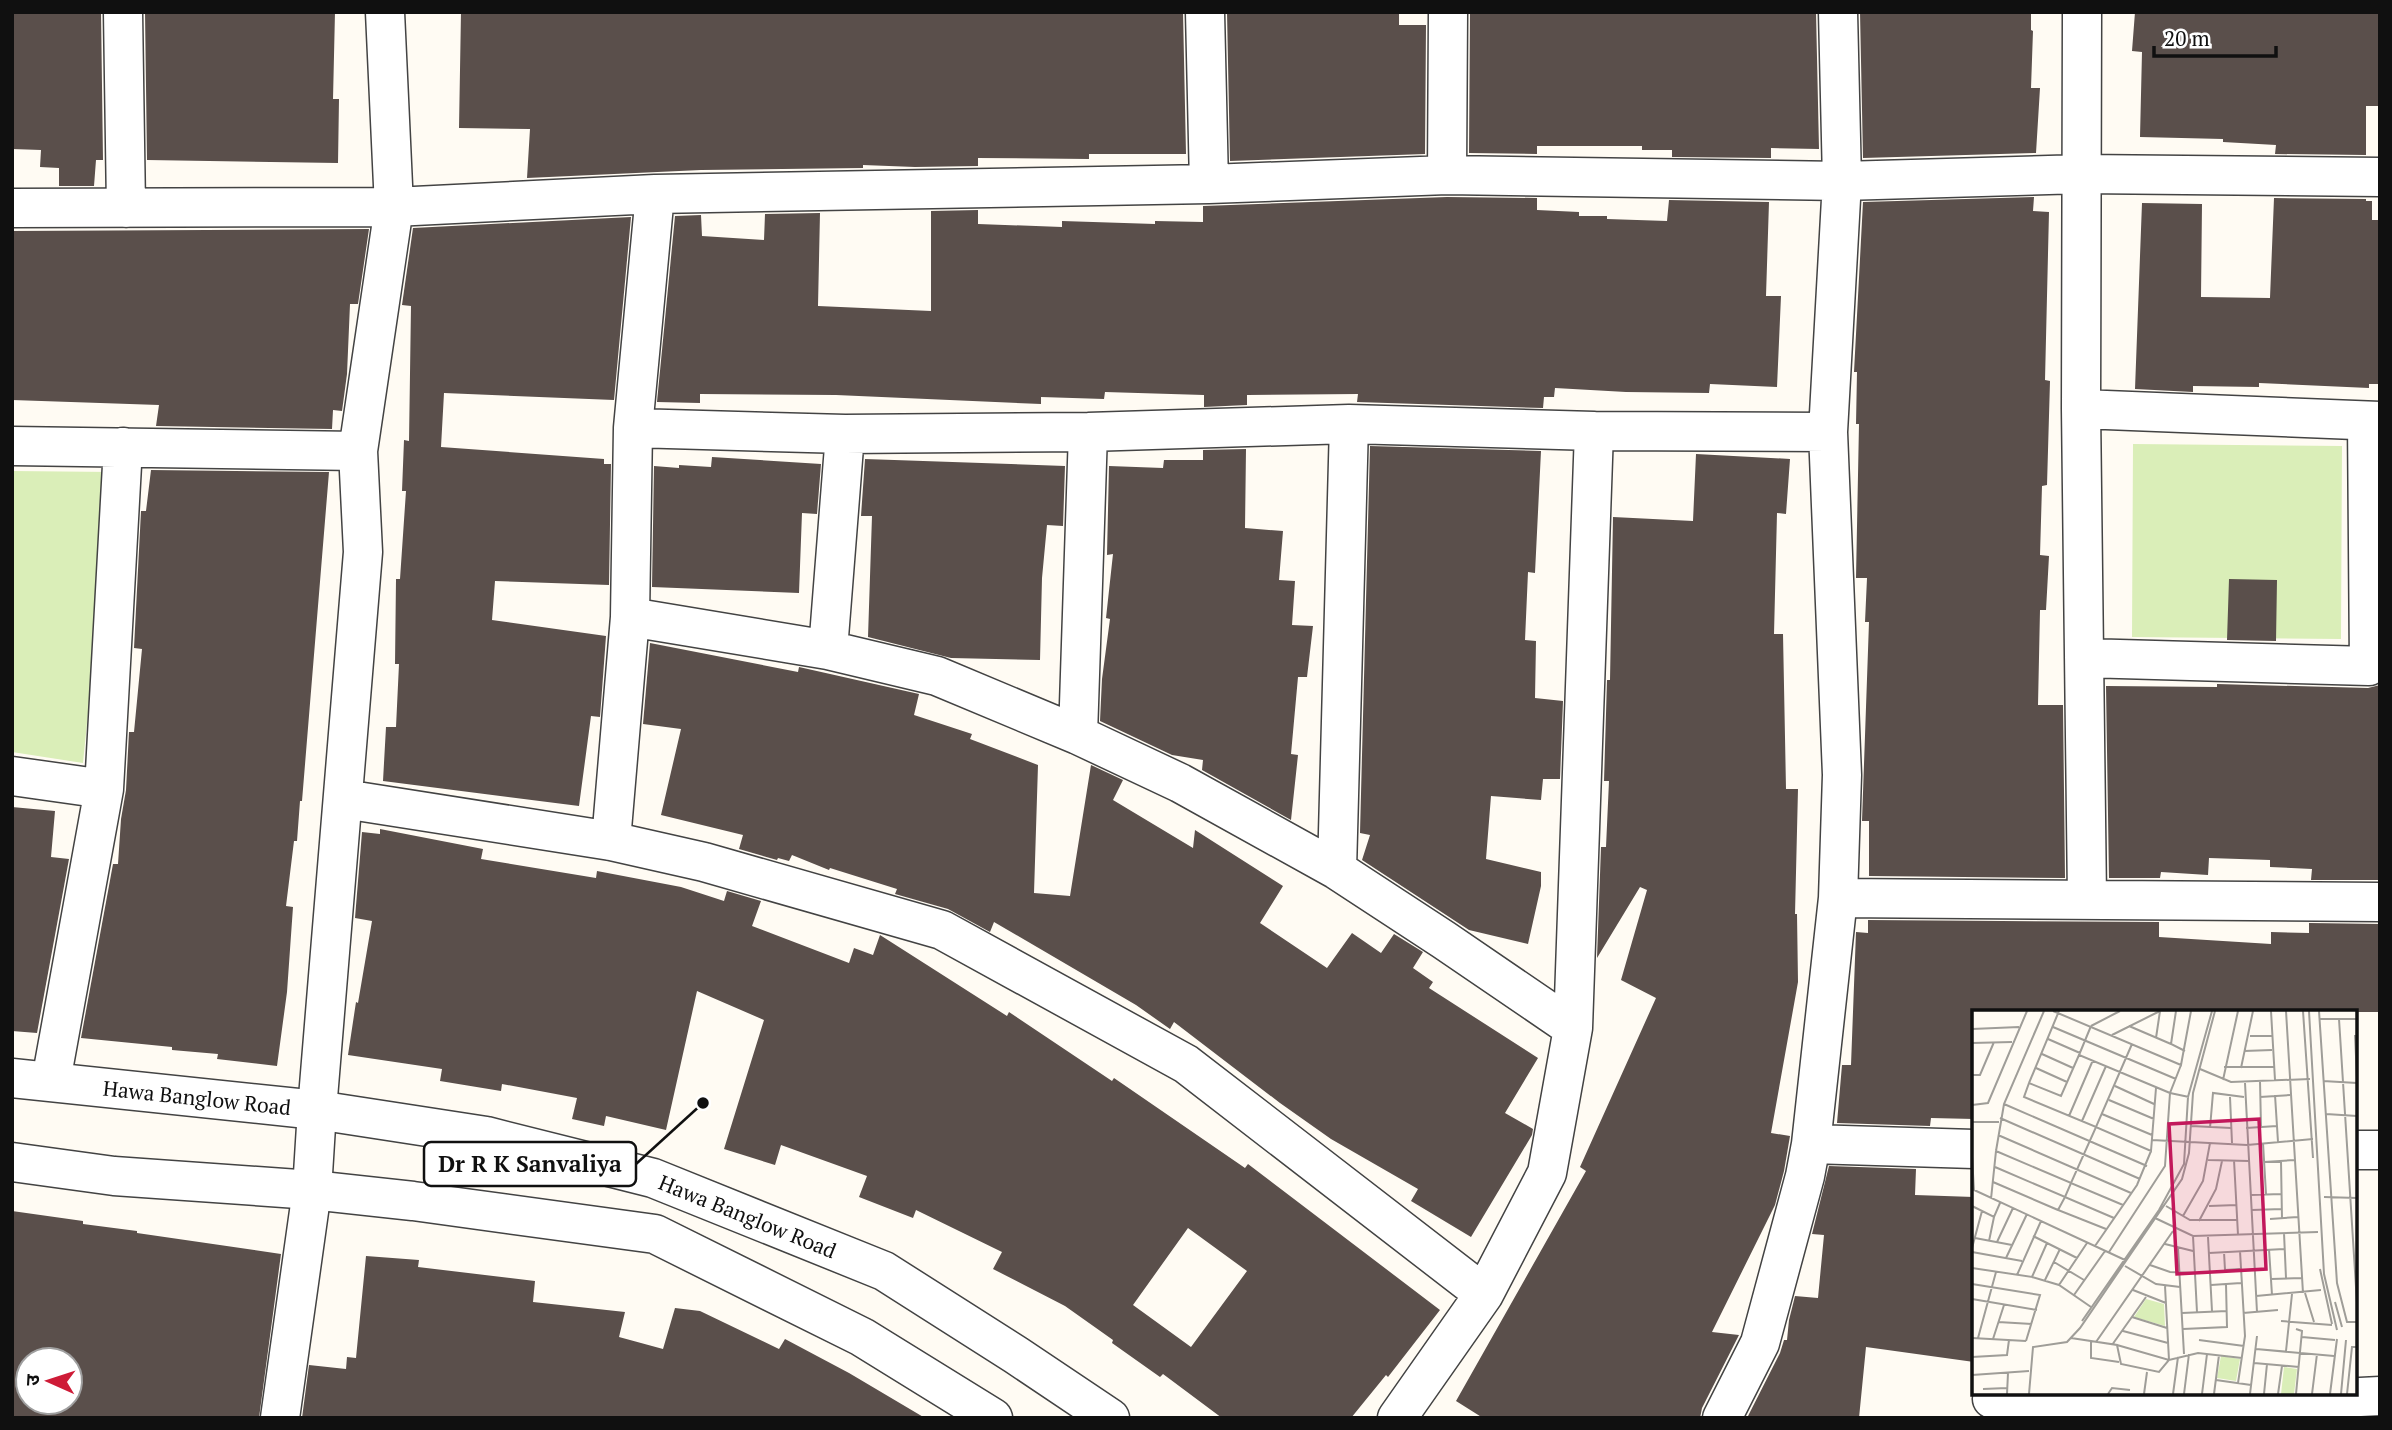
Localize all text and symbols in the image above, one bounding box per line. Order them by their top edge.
scale bar [2154,14,2276,58]
text: 20 m [2164,24,2210,52]
inset map [1972,1010,2357,1395]
street label: Hawa Banglow Road [102,1074,293,1121]
callout: Dr R K Sanvaliya [424,1142,636,1186]
text: Dr R K Sanvaliya [438,1148,622,1179]
street label: Hawa Banglow Road [655,1168,841,1265]
north arrow [14,1346,84,1416]
text: उ [19,1373,44,1386]

